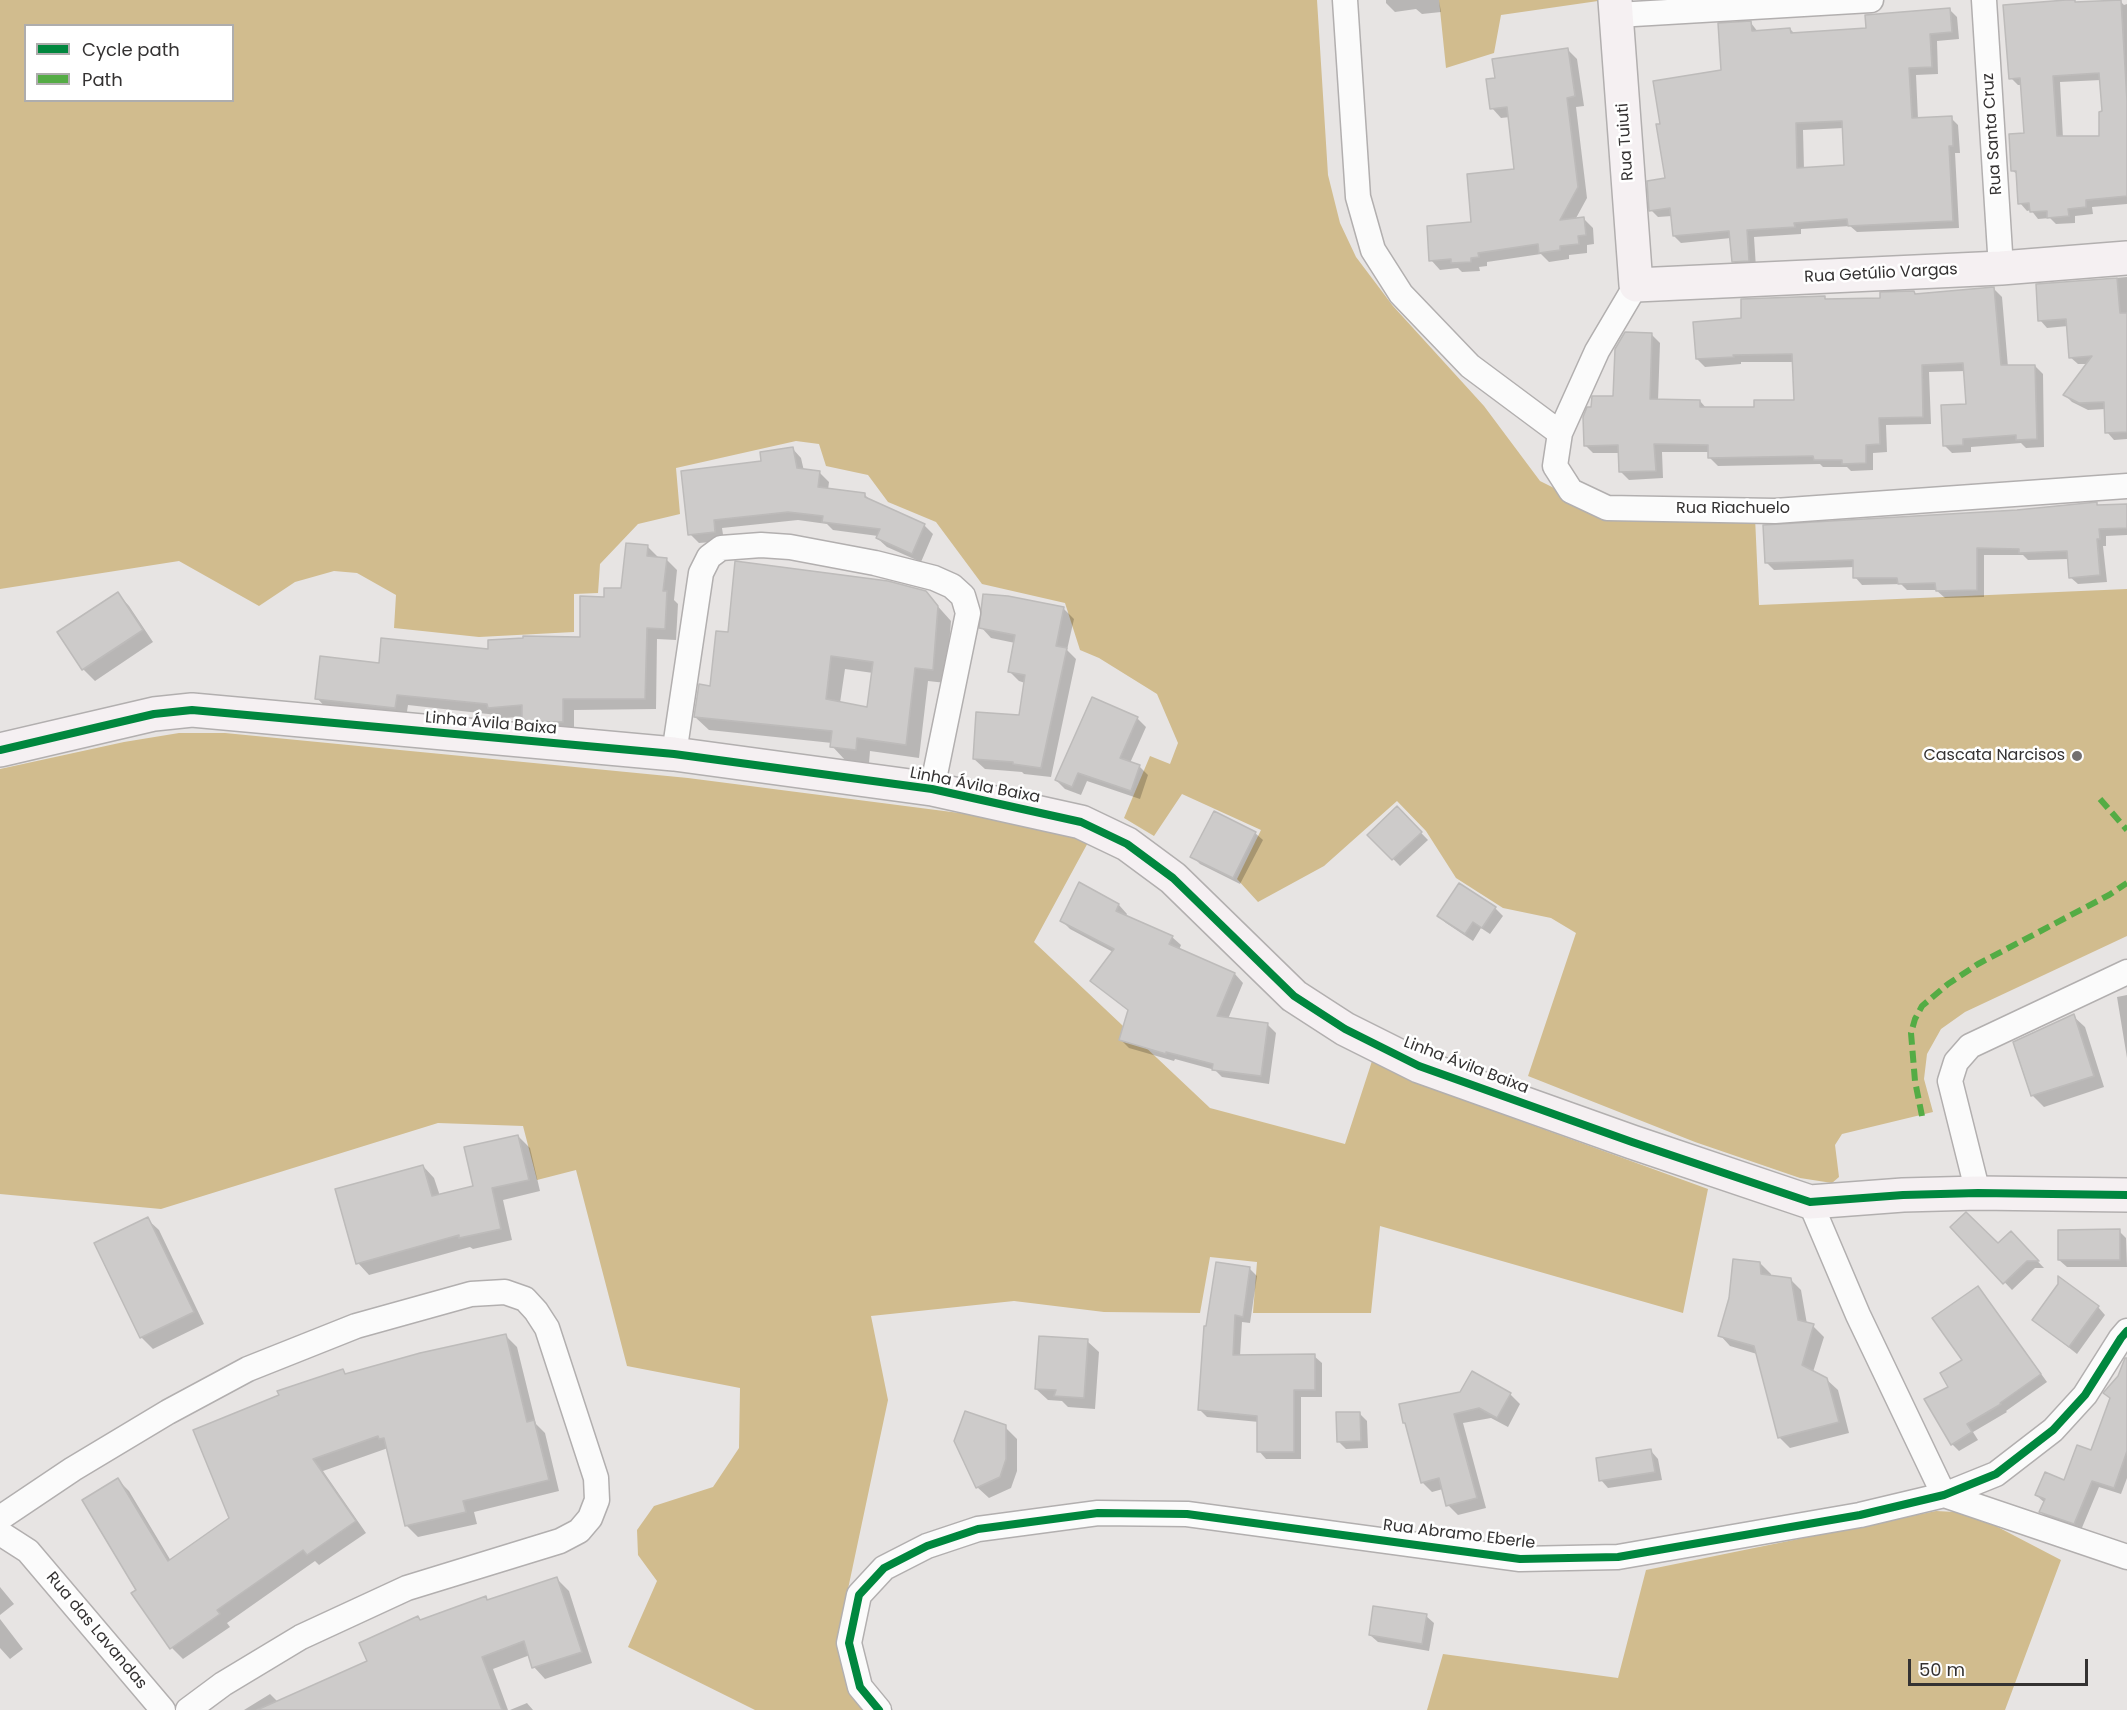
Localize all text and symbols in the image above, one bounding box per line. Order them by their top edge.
legend [24,24,234,102]
text: Cycle path [82,37,180,62]
text: Path [82,67,123,92]
street label: Rua Santa Cruz [1979,72,2007,196]
street label: Rua Tuiuti [1614,102,1638,182]
street label: Rua Getúlio Vargas [1804,260,1958,288]
street label: Rua Riachuelo [1676,499,1790,519]
street label: Linha Ávila Baixa [424,709,558,739]
place label: Cascata Narcisos [1923,746,2065,766]
marker: Cascata Narcisos [2070,749,2084,763]
street label: Linha Ávila Baixa [908,764,1042,808]
street label: Linha Ávila Baixa [1401,1033,1531,1099]
street label: Rua Abramo Eberle [1382,1516,1536,1554]
street label: Rua das Lavandas [41,1569,151,1693]
scale bar [1911,1647,2091,1685]
text: 50 m [1919,1657,1965,1682]

